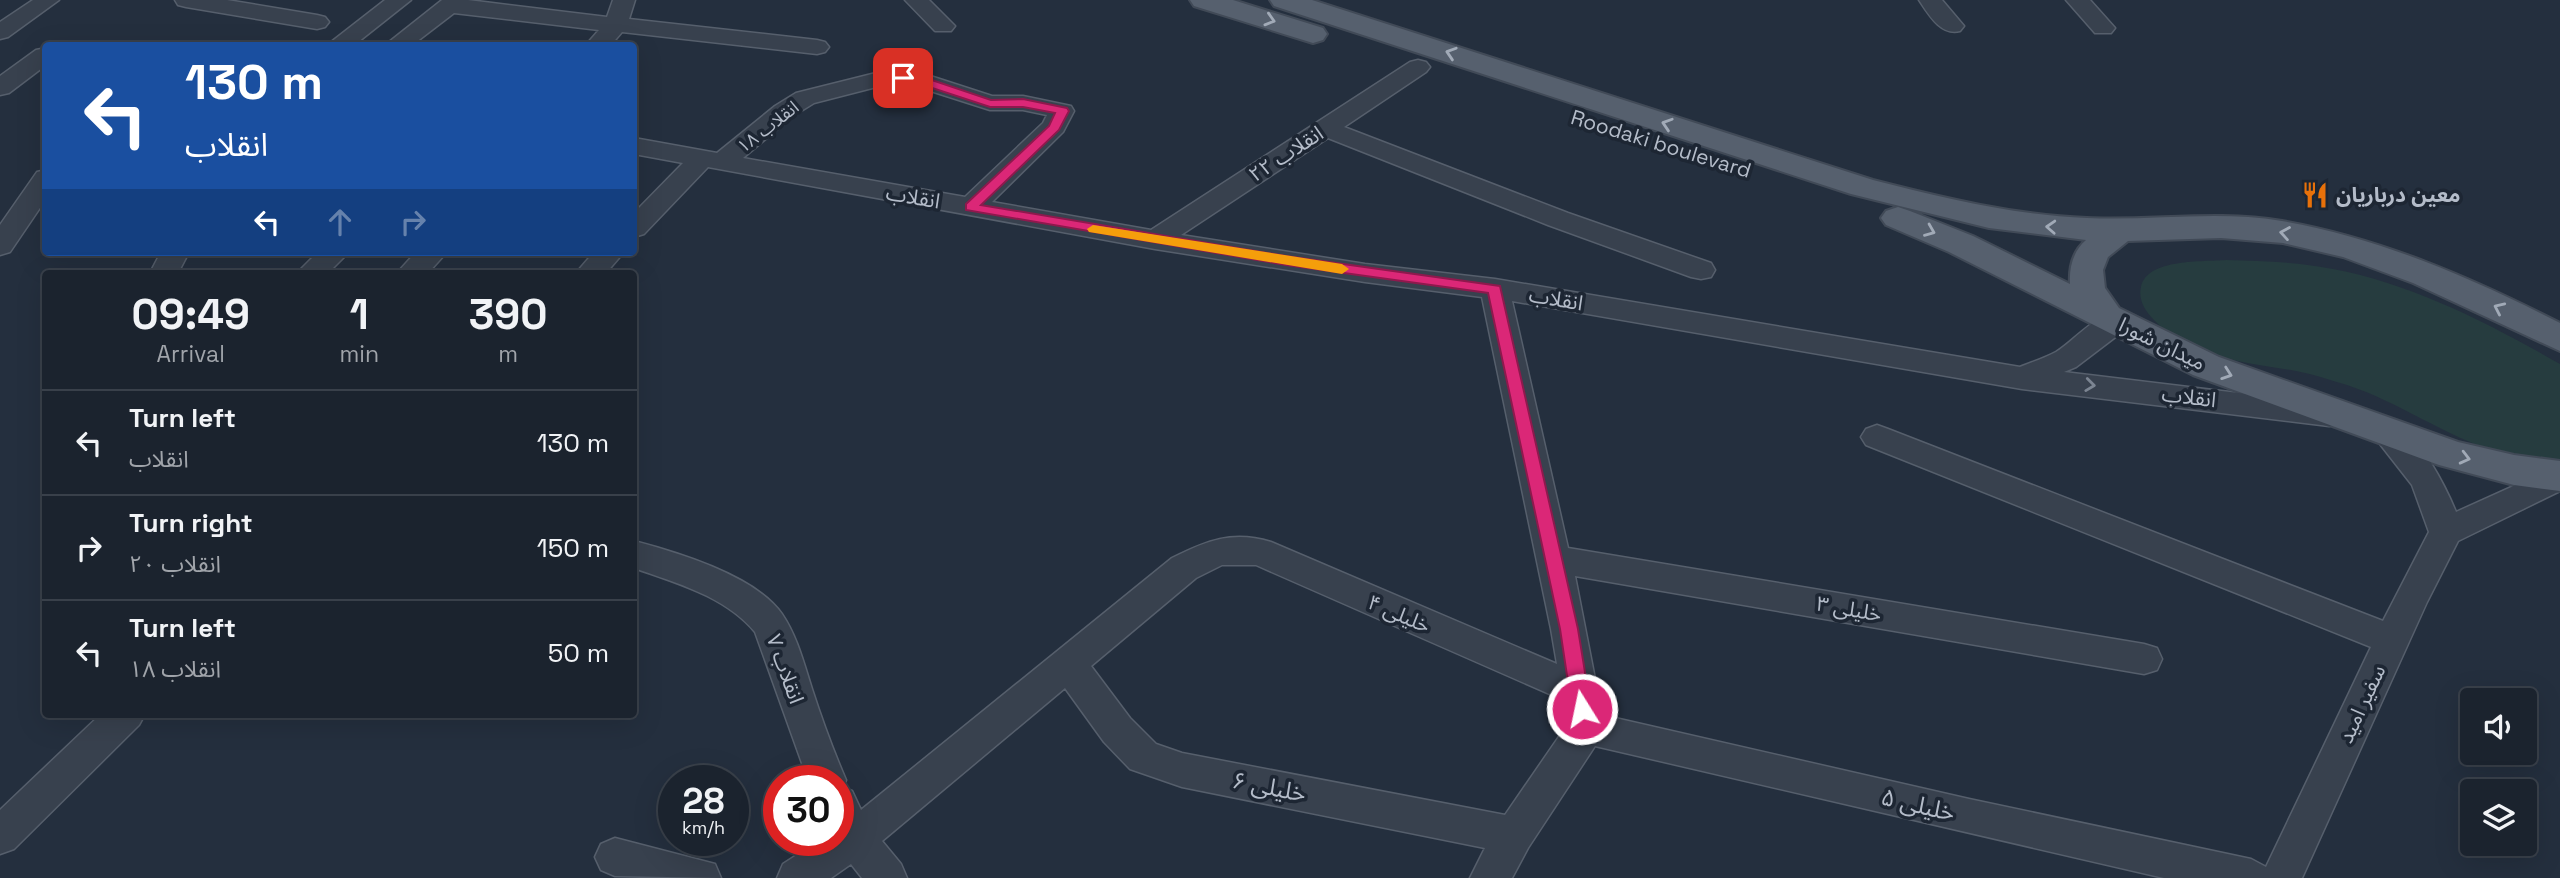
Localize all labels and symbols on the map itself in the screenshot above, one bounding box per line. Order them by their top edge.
one-way arrow [1263,12,1275,27]
one-way arrow [1445,47,1457,61]
pin [873,48,933,108]
street label: انقلاب ۱۸ [732,95,803,158]
street label: Roodaki boulevard [1568,103,1755,184]
one-way arrow [1661,117,1673,132]
street label: انقلاب ۲۲ [1243,119,1328,188]
street label: انقلاب [884,178,942,215]
restaurant icon: معین درباریان [2300,180,2330,210]
place label: معین درباریان [2336,181,2461,208]
one-way arrow [2046,220,2057,235]
one-way arrow [1923,223,1935,237]
one-way arrow [2279,226,2291,241]
street label: انقلاب [1527,280,1585,317]
one-way arrow [2494,302,2506,316]
street label: میدان شورا [2114,311,2210,376]
one-way arrow [2220,366,2233,380]
one-way arrow [2084,378,2096,393]
street label: انقلاب [2160,380,2218,413]
one-way arrow [2458,450,2470,464]
street label: خلیلی ۴ [1364,588,1435,639]
street label: خلیلی ۳ [1814,590,1884,628]
street label: انقلاب ۷ [760,630,810,707]
street label: سفیر امید [2332,660,2391,747]
position arrow [1545,672,1619,746]
street label: خلیلی ۶ [1229,764,1309,809]
speed limit sign: 30 [763,765,854,856]
street label: خلیلی ۵ [1878,781,1958,828]

